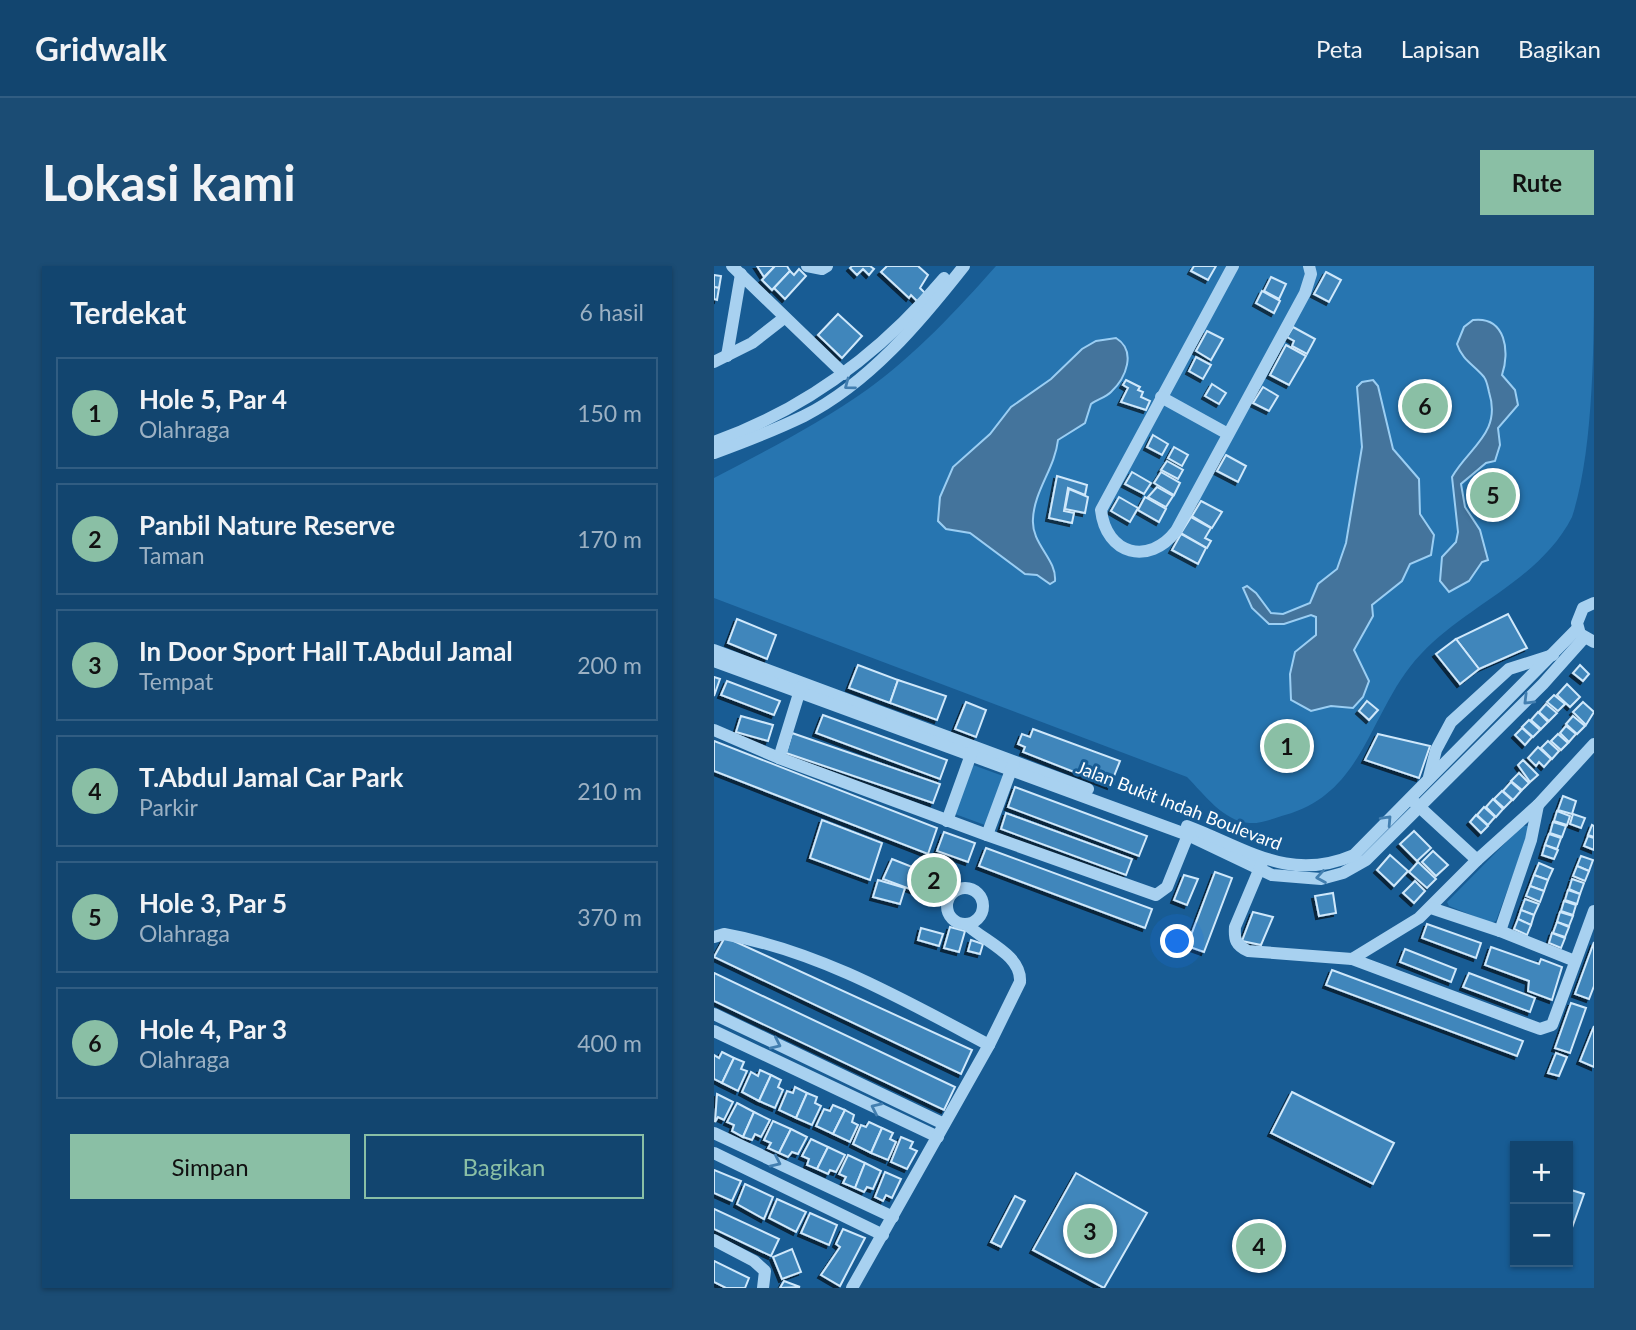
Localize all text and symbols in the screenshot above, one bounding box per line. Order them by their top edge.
text: Gridwalk [35,28,167,68]
text: Peta [1316,34,1363,63]
text: Lapisan [1401,34,1480,63]
text: Bagikan [1518,34,1601,63]
button: Rute [1480,150,1594,215]
text: Lokasi kami [42,153,296,211]
text: Terdekat [70,294,186,330]
text: 6 hasil [580,298,644,326]
one-way arrow [844,377,857,390]
pin: 6 [1402,380,1448,432]
text: Hole 5, Par 4 [139,383,287,415]
text: 1 [88,399,102,427]
text: 150 m [577,399,642,427]
text: Olahraga [139,415,230,443]
pin: 5 [1470,469,1516,521]
text: Panbil Nature Reserve [139,509,395,541]
text: 2 [88,525,102,553]
text: 170 m [577,525,642,553]
text: Taman [139,541,205,569]
text: In Door Sport Hall T.Abdul Jamal [139,635,513,667]
text: 3 [88,651,102,679]
text: 200 m [577,651,642,679]
text: Tempat [139,667,213,695]
one-way arrow [1523,691,1536,704]
pin: 1 [1264,720,1310,772]
street label: Jalan Bukit Indah Boulevard [1074,756,1285,854]
text: T.Abdul Jamal Car Park [139,761,403,793]
text: 4 [88,777,102,805]
text: 210 m [577,777,642,805]
text: Parkir [139,793,198,821]
one-way arrow [1379,815,1392,828]
pin: 2 [911,854,957,906]
one-way arrow [1315,869,1327,884]
text: Hole 3, Par 5 [139,887,287,919]
text: 5 [88,903,102,931]
text: 370 m [577,903,642,931]
text: Olahraga [139,919,230,947]
your location [1160,924,1194,958]
text: Hole 4, Par 3 [139,1013,287,1045]
text: 6 [88,1029,102,1057]
text: 400 m [577,1029,642,1057]
one-way arrow [769,1035,781,1049]
text: Olahraga [139,1045,230,1073]
one-way arrow [871,1102,883,1116]
button: Simpan [70,1134,350,1199]
button: Bagikan [364,1134,644,1199]
map controls [1510,1141,1573,1267]
button: + [1510,1141,1573,1204]
one-way arrow [769,1153,781,1167]
button: − [1510,1204,1573,1267]
pin: 3 [1067,1205,1113,1257]
pin: 4 [1236,1220,1282,1272]

